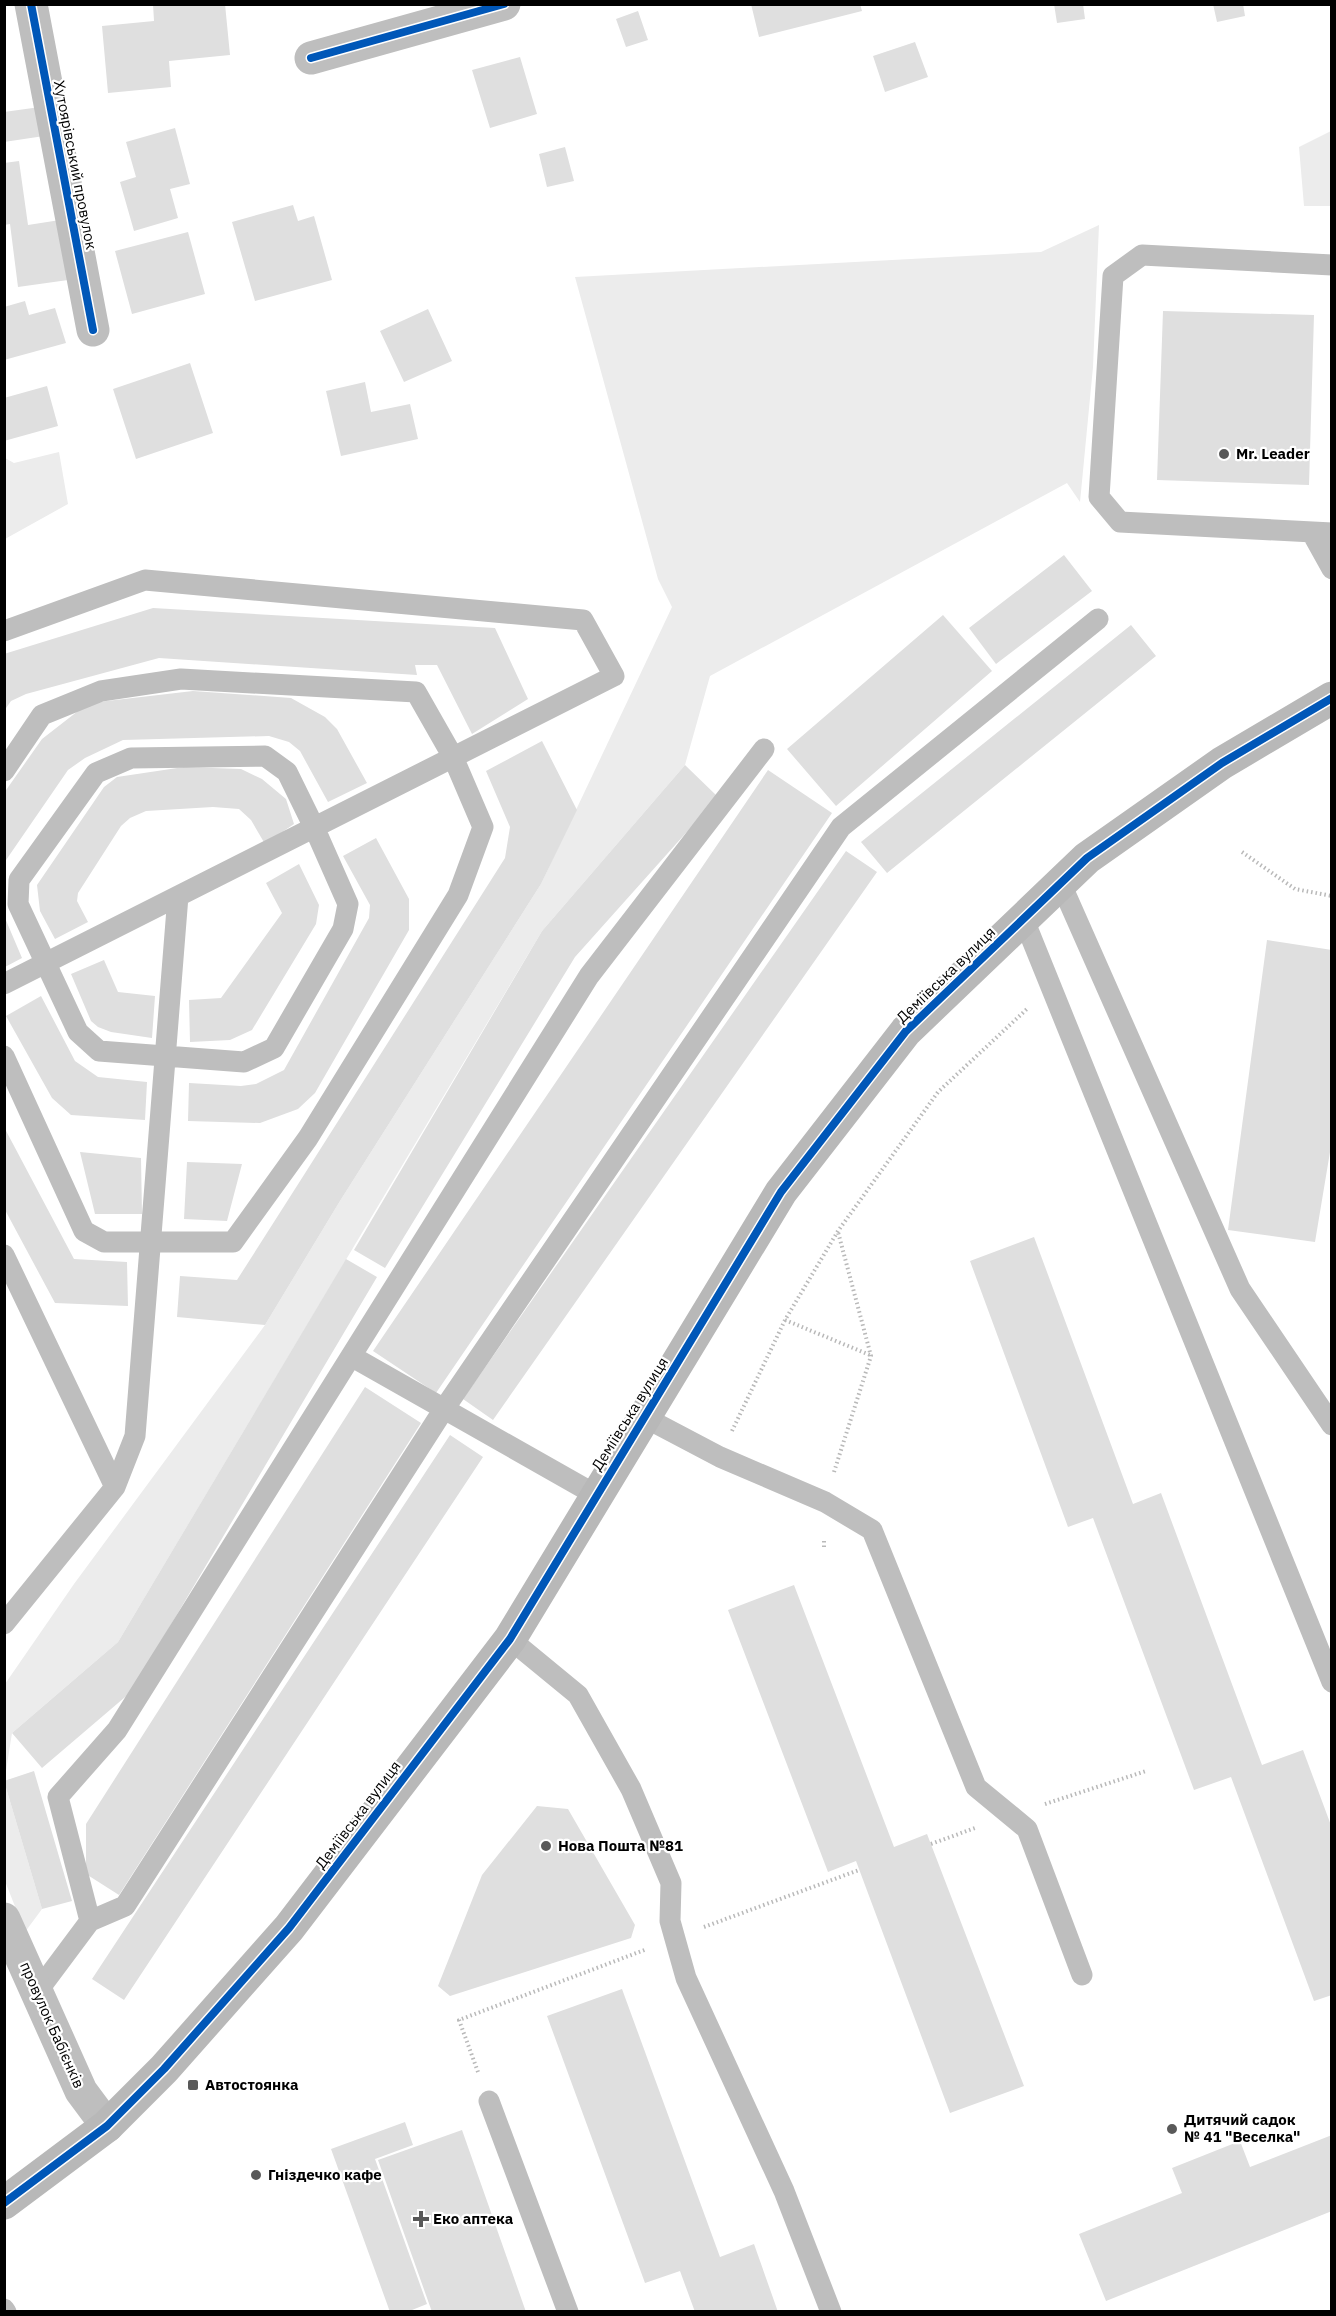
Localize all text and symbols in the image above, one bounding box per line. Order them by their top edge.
street label: Хутоярівський провулок [50,79,101,251]
place label: Mr. Leader [1236,444,1310,463]
marker: Mr. Leader [1217,447,1231,461]
street label: Деміївська вулиця [892,922,999,1027]
street label: Деміївська вулиця [587,1353,672,1474]
street label: Деміївська вулиця [311,1757,404,1873]
place label: Нова Пошта №81 [558,1836,683,1855]
marker: Нова Пошта №81 [539,1839,553,1853]
street label: провулок Бабієнків [16,1959,89,2091]
place label: Автостоянка [205,2075,299,2094]
marker: Автостоянка [186,2078,200,2092]
place label: Дитячий садок № 41 "Веселка" [1184,2110,1300,2146]
marker: Дитячий садок № 41 "Веселка" [1165,2122,1179,2136]
place label: Гніздечко кафе [268,2165,382,2184]
marker: Гніздечко кафе [249,2168,263,2182]
place label: Еко аптека [433,2209,514,2228]
marker: Еко аптека [414,2212,428,2226]

